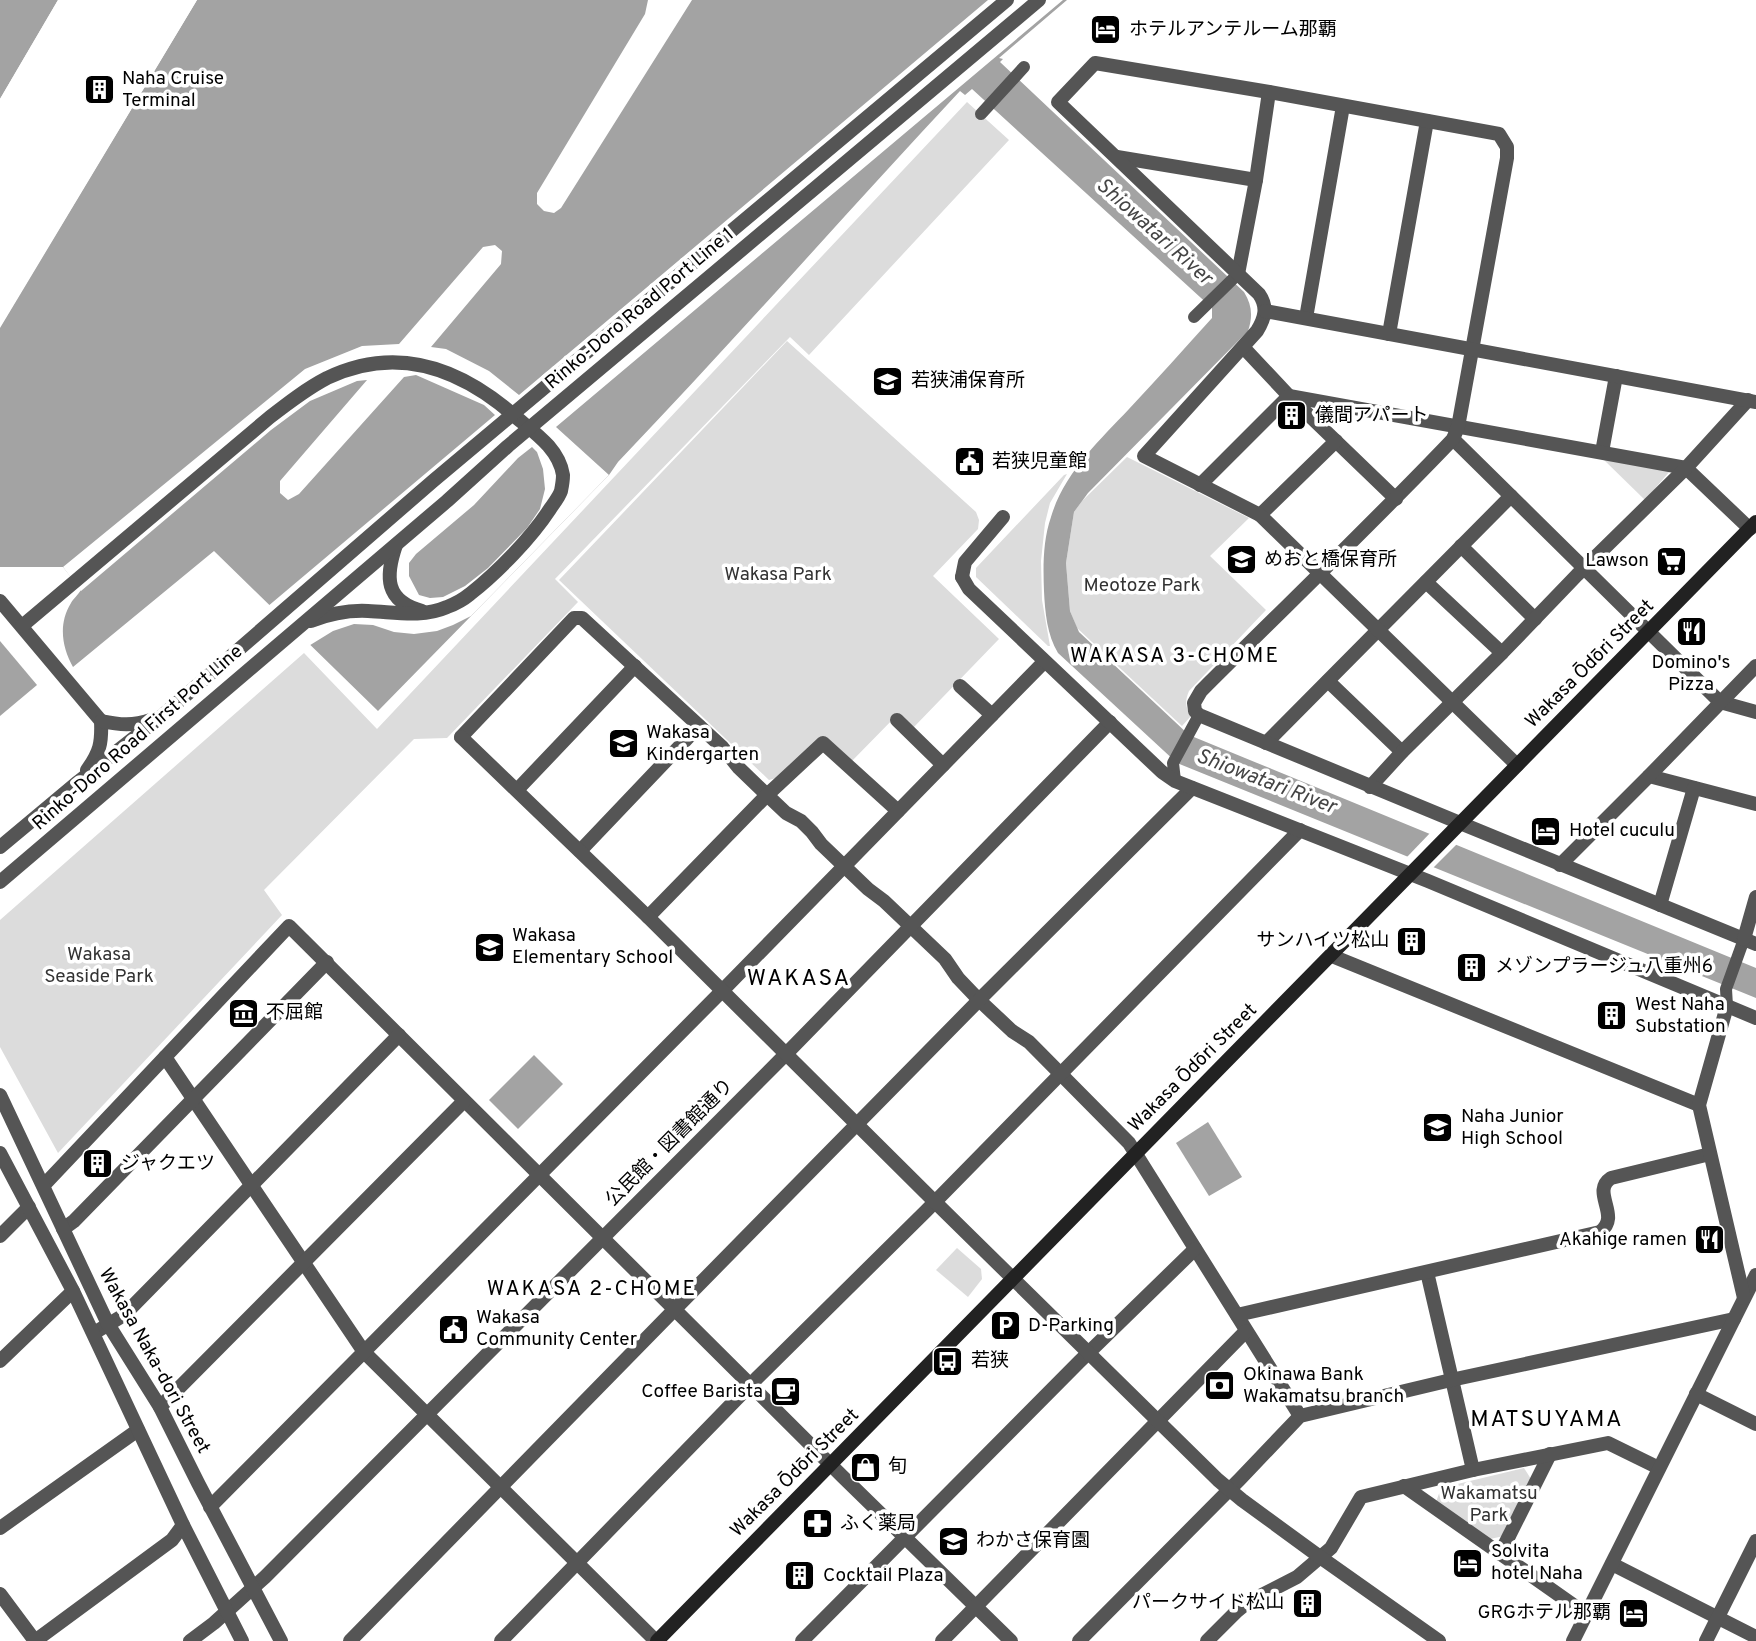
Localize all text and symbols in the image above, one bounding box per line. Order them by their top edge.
hotel icon: ホテルアンテルーム那覇 [1089,13,1123,47]
place label: ホテルアンテルーム那覇 [1129,18,1337,42]
place label: Naha Cruise Terminal [122,67,224,113]
building icon: Naha Cruise Terminal [82,73,116,107]
water label: Shiowatari River [1090,172,1219,293]
street label: Rinko-Doro Road Port Line 1 [541,223,739,395]
school or university icon: 若狭浦保育所 [871,364,905,398]
place label: 若狭浦保育所 [911,369,1025,393]
building icon: 儀間アパート [1275,399,1309,433]
place label: 儀間アパート [1315,404,1429,428]
public building icon: 若狭児童館 [952,445,986,479]
place label: 若狭児童館 [992,450,1087,474]
school or university icon: めおと橋保育所 [1224,543,1258,577]
supermarket icon: Lawson [1655,544,1689,578]
place label: めおと橋保育所 [1264,548,1397,572]
place label: Lawson [1585,549,1649,573]
park label: Wakasa Park [724,563,832,587]
park label: Meotoze Park [1083,574,1201,598]
street label: Wakasa Ōdōri Street [1520,594,1659,733]
restaurant icon: Domino's Pizza [1674,615,1708,649]
street label: Rinko-Doro Road First Port Line [28,640,248,836]
district label: WAKASA 3-CHOME [1070,643,1280,670]
place label: Domino's Pizza [1652,651,1730,697]
place label: Wakasa Kindergarten [646,721,759,767]
school or university icon: Wakasa Kindergarten [606,727,640,761]
water label: Shiowatari River [1192,743,1342,822]
hotel icon: Hotel cuculu [1529,814,1563,848]
place label: Hotel cuculu [1569,819,1675,843]
place label: Wakasa Elementary School [512,924,673,970]
building icon: サンハイツ松山 [1395,924,1429,958]
place label: サンハイツ松山 [1256,929,1389,953]
school or university icon: Wakasa Elementary School [472,930,506,964]
park label: Wakasa Seaside Park [44,943,154,989]
building icon: メゾンプラージュ八重州6 [1455,950,1489,984]
place label: メゾンプラージュ八重州6 [1495,955,1713,979]
district label: WAKASA [747,965,851,994]
place label: West Naha Substation [1635,993,1726,1039]
museum icon: 不屈館 [226,996,260,1030]
street label: Wakasa Ōdōri Street [1123,998,1262,1137]
building icon: West Naha Substation [1595,999,1629,1033]
place label: 不屈館 [266,1001,323,1025]
street label: 公民館・図書館通り [601,1074,739,1212]
place label: Naha Junior High School [1461,1105,1564,1151]
school or university icon: Naha Junior High School [1421,1111,1455,1145]
building icon: ジャクエツ [81,1147,115,1181]
place label: ジャクエツ [121,1152,215,1176]
restaurant icon: Akahige ramen [1693,1223,1727,1257]
place label: Akahige ramen [1559,1228,1687,1252]
street label: Wakasa Naka-dori Street [93,1264,215,1458]
district label: WAKASA 2-CHOME [487,1276,697,1303]
place label: Wakasa Community Center [476,1306,638,1352]
parking icon: D-Parking [988,1309,1022,1343]
public building icon: Wakasa Community Center [436,1312,470,1346]
place label: D-Parking [1028,1314,1114,1338]
bus stop icon: 若狭 [931,1344,965,1378]
place label: 若狭 [971,1349,1009,1373]
place label: Okinawa Bank Wakamatsu branch [1243,1363,1404,1409]
bank icon: Okinawa Bank Wakamatsu branch [1203,1369,1237,1403]
cafe icon: Coffee Barista [769,1375,803,1409]
place label: Coffee Barista [641,1380,763,1404]
street label: Wakasa Ōdōri Street [725,1403,864,1542]
district label: MATSUYAMA [1470,1406,1624,1435]
shop icon: 旬 [848,1450,882,1484]
place label: 旬 [888,1455,907,1479]
park label: Wakamatsu Park [1440,1482,1538,1528]
pharmacy icon: ふく薬局 [800,1507,834,1541]
place label: ふく薬局 [840,1512,916,1536]
school or university icon: わかさ保育園 [936,1524,970,1558]
place label: わかさ保育園 [976,1529,1090,1553]
place label: Solvita hotel Naha [1491,1540,1583,1586]
hotel icon: Solvita hotel Naha [1451,1546,1485,1580]
building icon: Cocktail Plaza [783,1559,817,1593]
place label: Cocktail Plaza [823,1564,943,1588]
building icon: パークサイド松山 [1290,1586,1324,1620]
place label: パークサイド松山 [1132,1591,1284,1615]
hotel icon: GRGホテル那覇 [1617,1596,1651,1630]
place label: GRGホテル那覇 [1477,1601,1611,1625]

